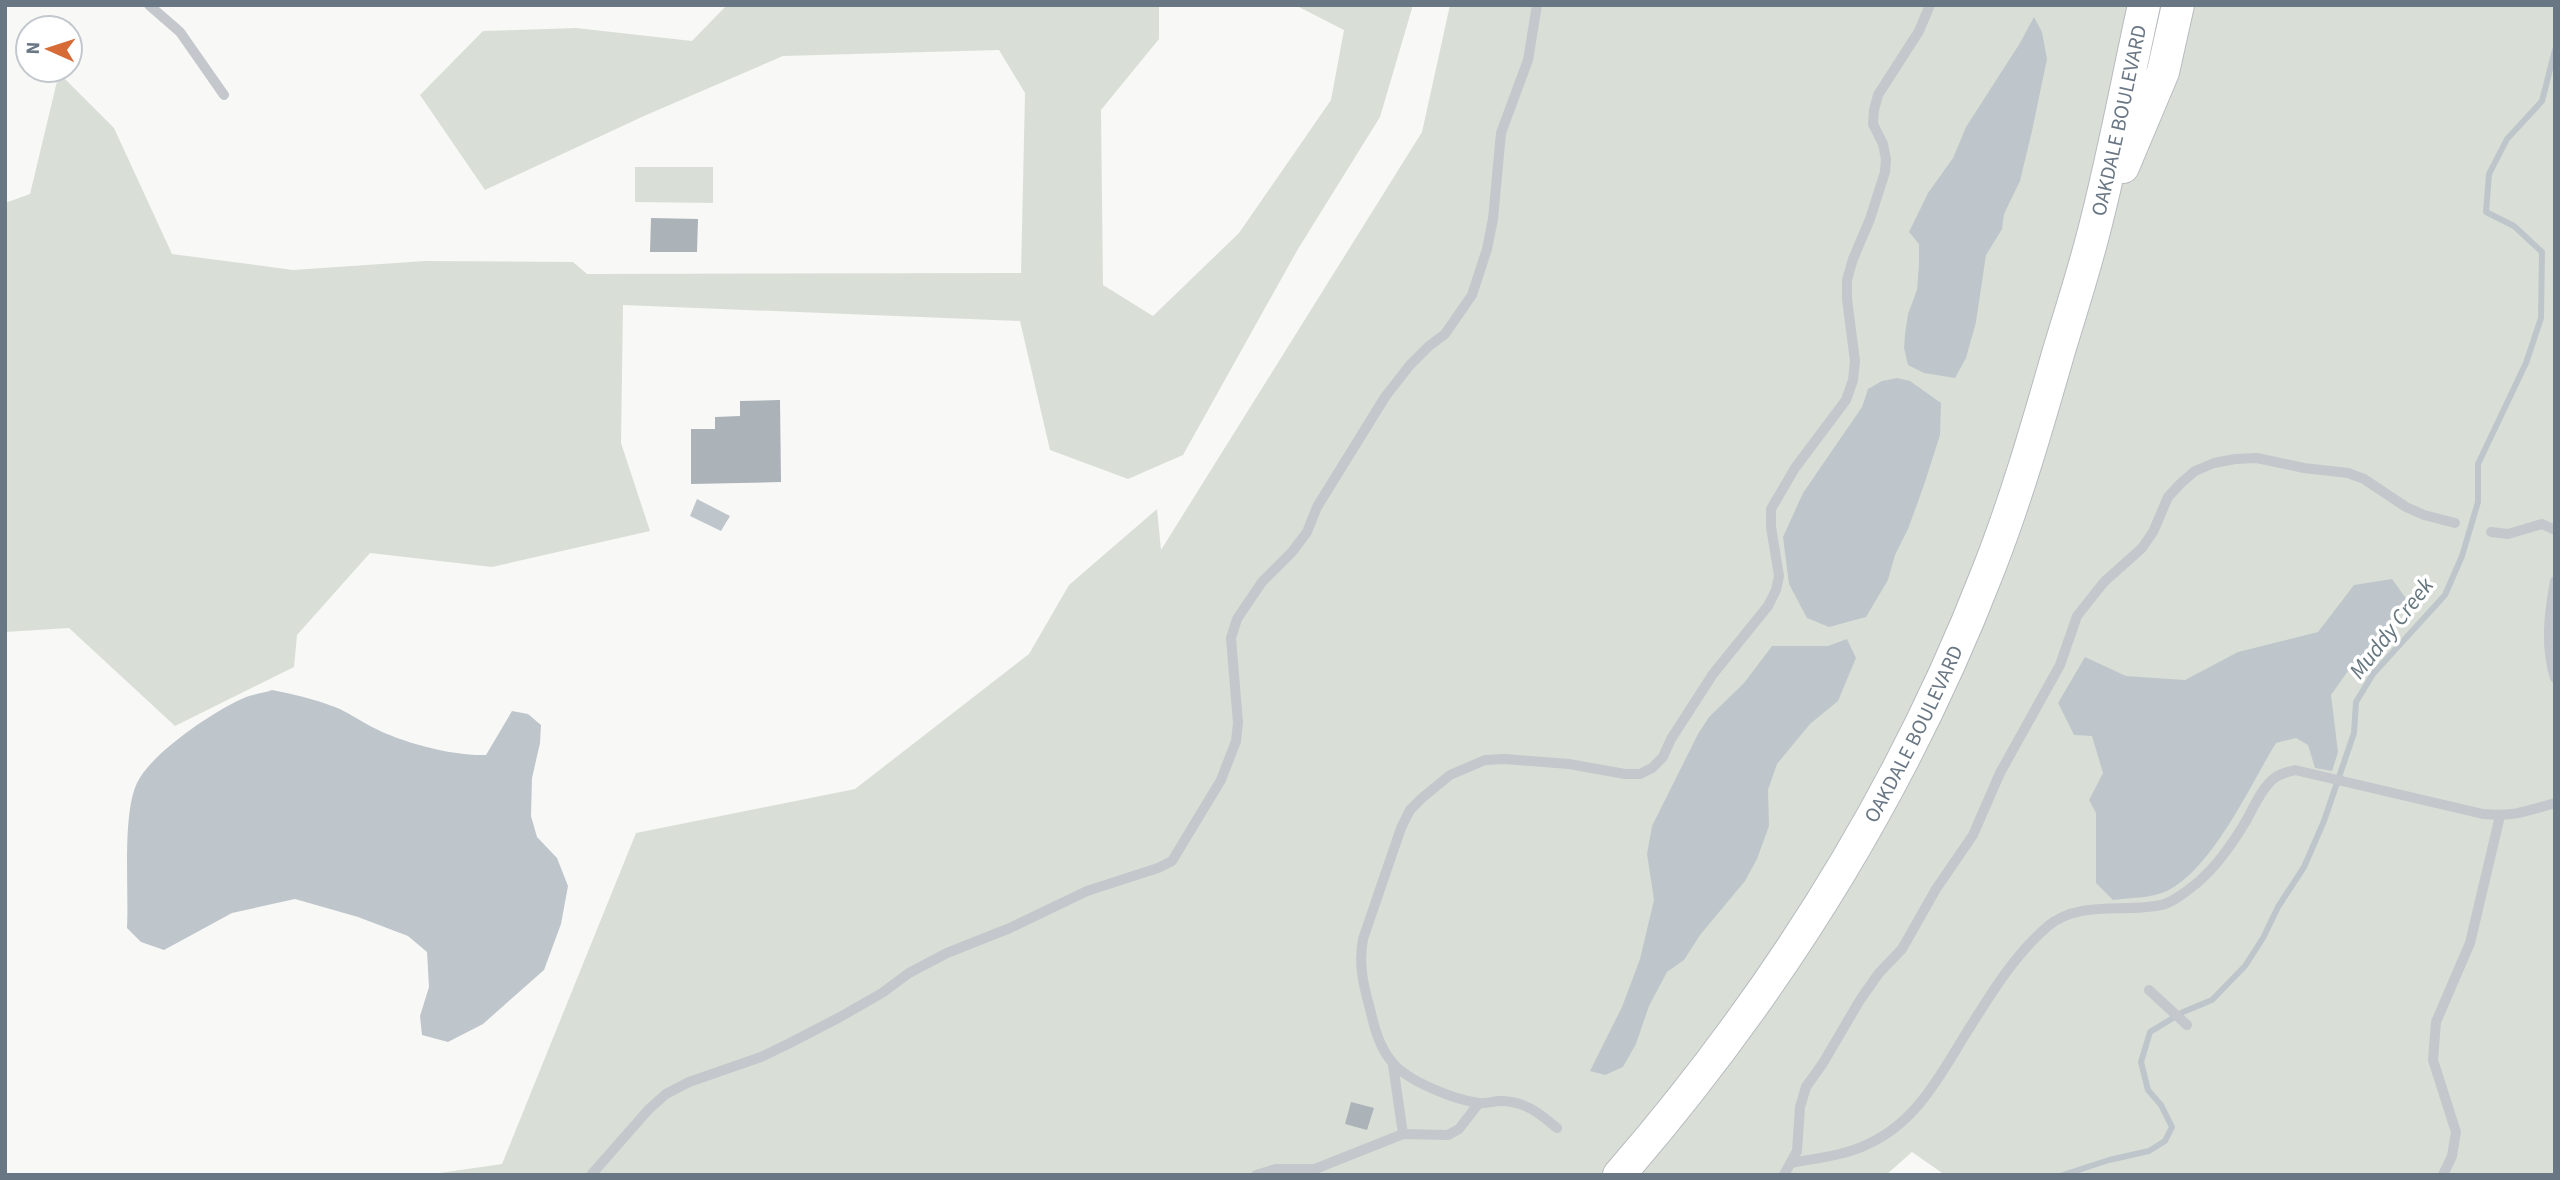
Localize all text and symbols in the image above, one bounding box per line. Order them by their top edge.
north arrow [14,14,84,84]
street label: OAKDALE BOULEVARD [2083,22,2154,219]
text: N [20,41,47,55]
water label: Muddy Creek [2341,570,2442,686]
street label: OAKDALE BOULEVARD [1857,641,1971,828]

